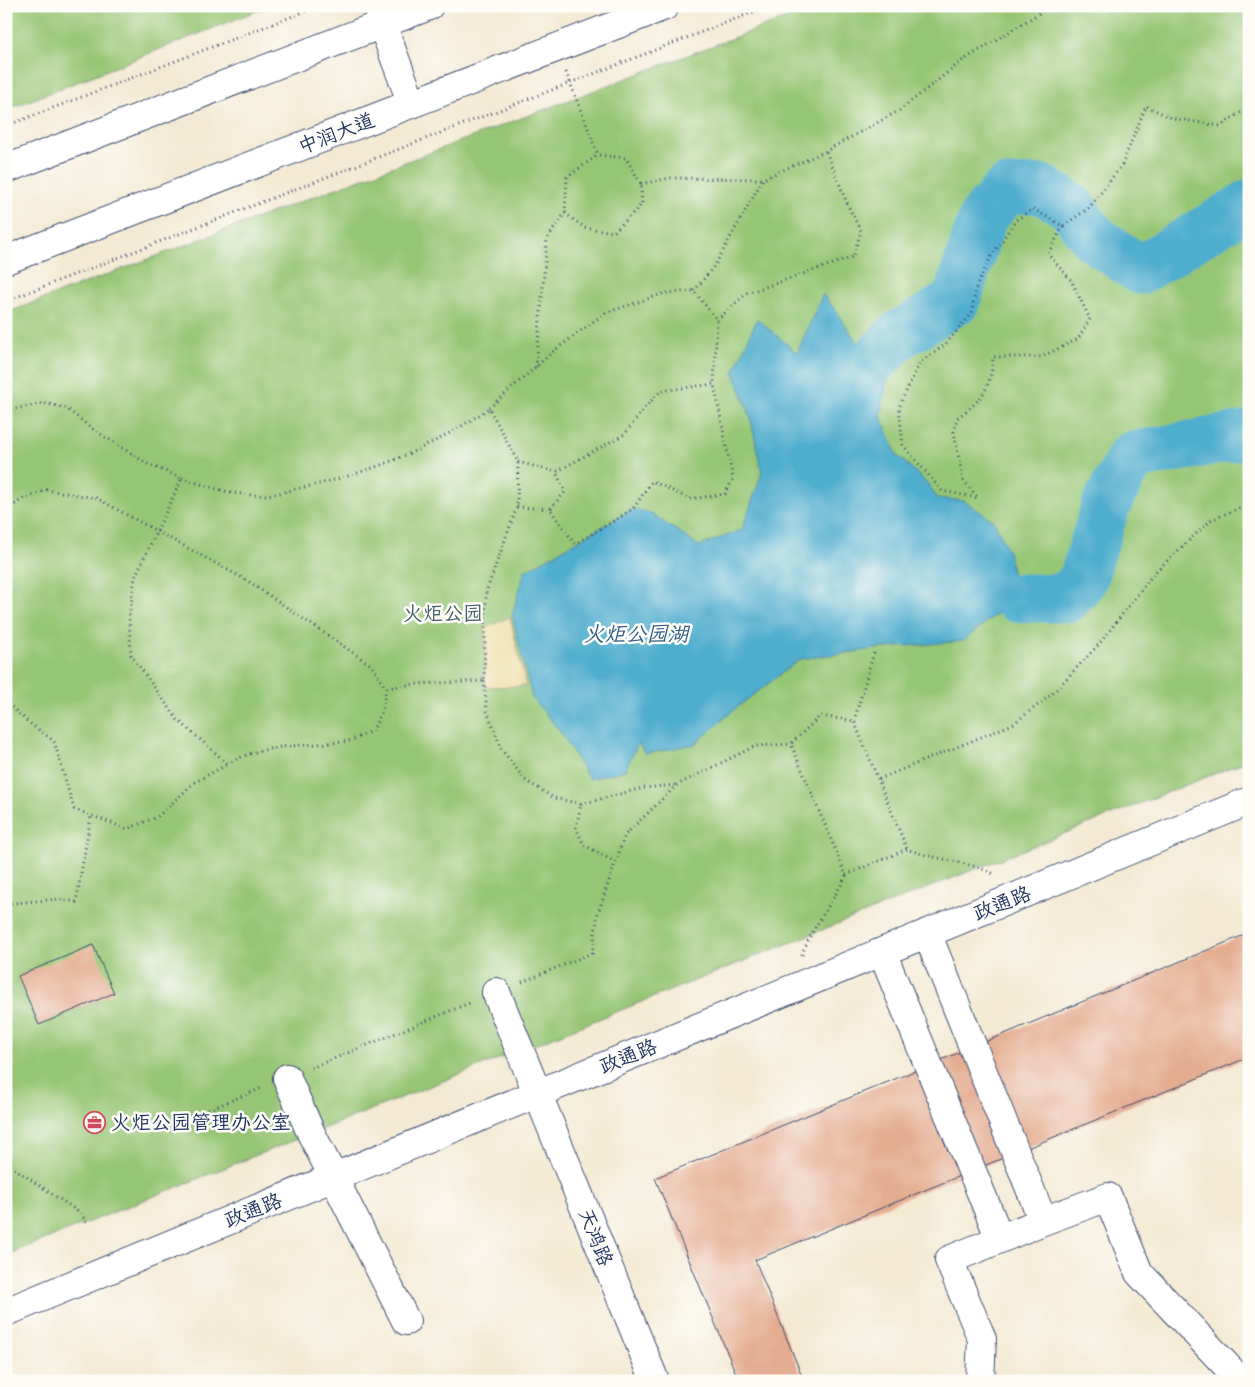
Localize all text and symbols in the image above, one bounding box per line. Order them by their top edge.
street label: 中润大道 [294,107,378,159]
park label: 火炬公园 [403,601,483,626]
water label: 火炬公园湖 [584,621,690,647]
street label: 政通路 [970,880,1036,926]
street label: 政通路 [596,1033,662,1079]
office icon: 火炬公园管理办公室 [83,1110,107,1134]
place label: 火炬公园管理办公室 [111,1110,291,1135]
street label: 政通路 [221,1187,287,1233]
street label: 天鸿路 [573,1205,619,1271]

